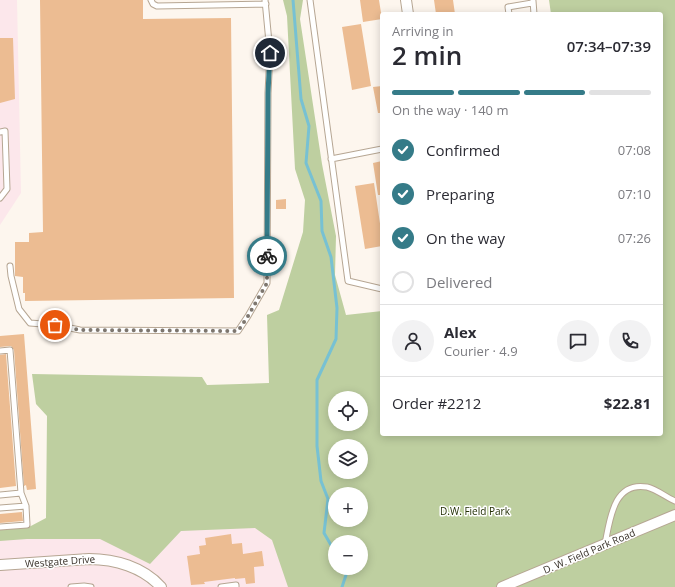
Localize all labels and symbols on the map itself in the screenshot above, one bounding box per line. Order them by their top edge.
pin [253,36,287,70]
courier [247,236,287,276]
pin [38,308,72,342]
park label: D.W. Field Park [440,504,511,518]
street label: D. W. Field Park Road [541,525,637,577]
street label: Westgate Drive [24,552,96,570]

